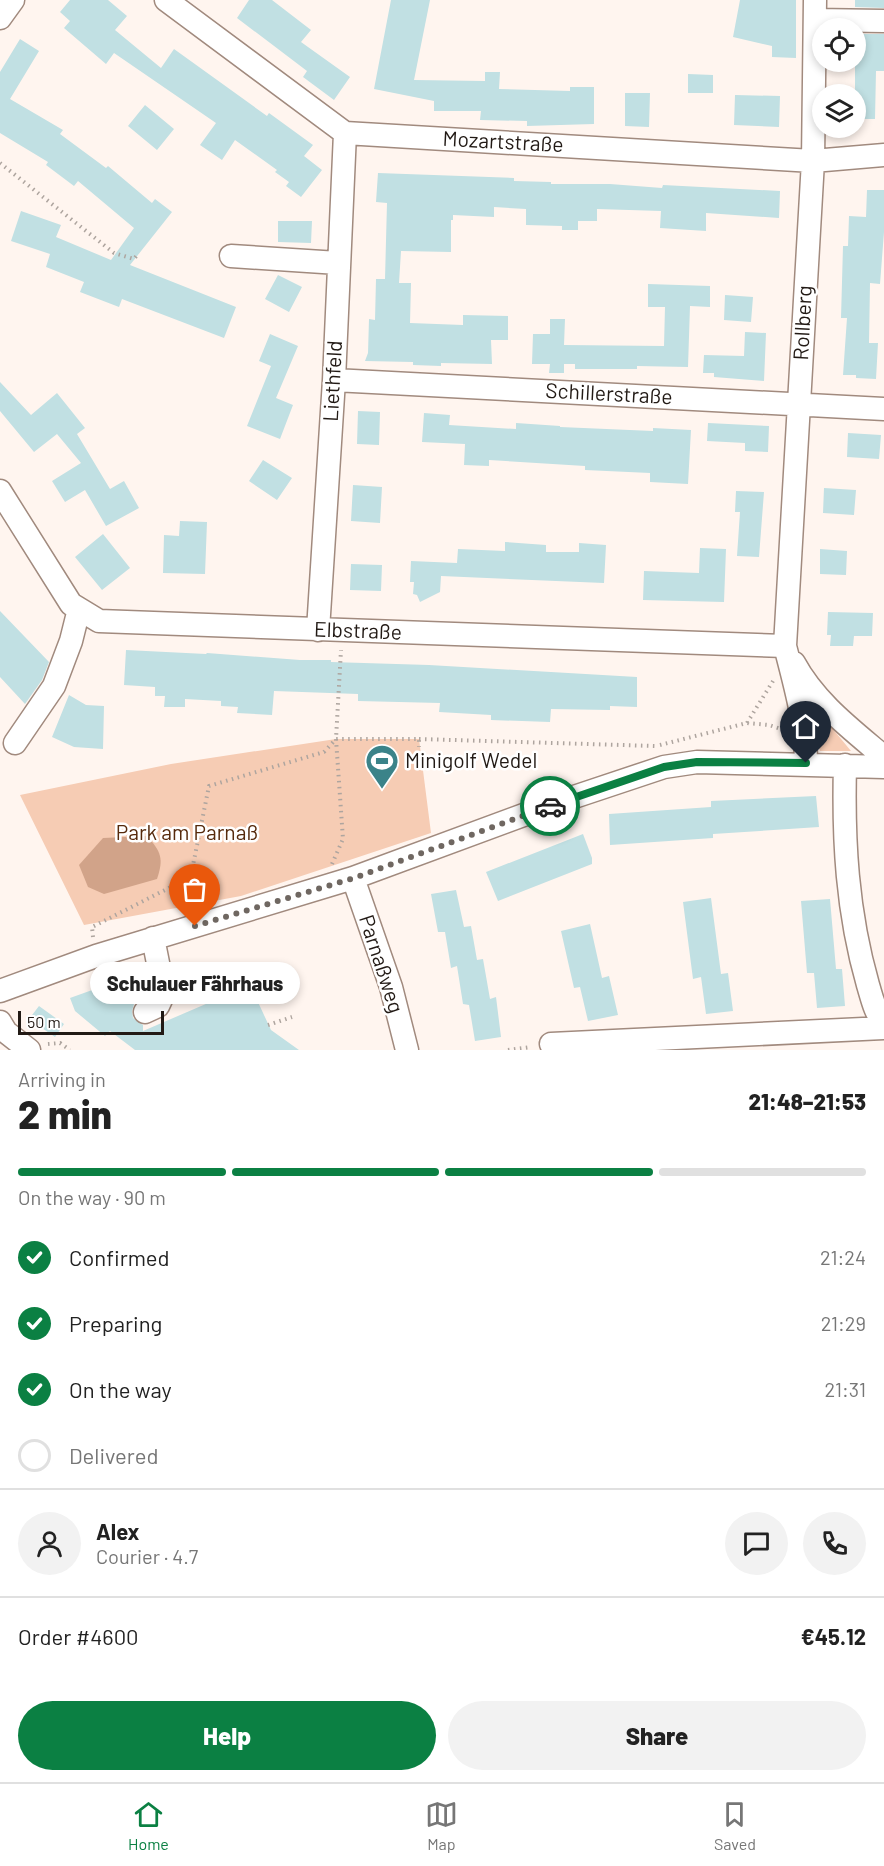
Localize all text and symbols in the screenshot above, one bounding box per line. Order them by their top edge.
map controls [812,18,866,138]
button: locate [812,18,866,72]
button: layers [812,84,866,138]
street label: Mozartstraße [442,125,564,156]
street label: Rollberg [787,285,816,361]
street label: Liethfeld [317,340,346,422]
street label: Schillerstraße [545,377,673,408]
street label: Elbstraße [314,615,402,644]
pin [780,701,831,763]
icon: home [789,710,822,743]
sports icon: Minigolf Wedel [364,743,400,790]
place label: Minigolf Wedel [405,747,537,772]
courier [520,776,580,836]
icon: car [534,790,567,823]
park label: Park am Parnaß [116,819,258,844]
pin [169,864,220,926]
icon: bag [178,873,211,906]
street label: Parnaßweg [355,911,410,1016]
callout: Schulauer Fährhaus [90,962,300,1004]
text: Schulauer Fährhaus [107,971,283,995]
scale bar [18,1008,164,1036]
text: 50 m [27,1012,61,1031]
text: Arriving in [18,1067,106,1091]
text: 21:48–21:53 [749,1088,866,1114]
text: 2 min [18,1090,112,1137]
text: On the way · 90 m [18,1185,166,1209]
icon: check [18,1241,51,1274]
text: Confirmed [69,1244,169,1270]
text: 21:24 [820,1245,866,1269]
icon: check [18,1307,51,1340]
text: Preparing [69,1310,162,1336]
text: 21:29 [821,1311,866,1335]
icon: check [18,1373,51,1406]
text: On the way [69,1376,172,1402]
text: 21:31 [825,1377,866,1401]
text: Delivered [69,1442,158,1468]
button: person [18,1512,81,1575]
button: chat [725,1512,788,1575]
button: phone [803,1512,866,1575]
text: Alex [96,1518,139,1544]
text: Courier · 4.7 [96,1544,198,1568]
text: Order #4600 [18,1623,139,1649]
text: €45.12 [801,1623,866,1649]
button: Help [18,1701,436,1770]
button: Share [448,1701,866,1770]
tab: Home [128,1798,169,1853]
tab: Map [425,1798,458,1853]
tab: Saved [714,1798,756,1853]

